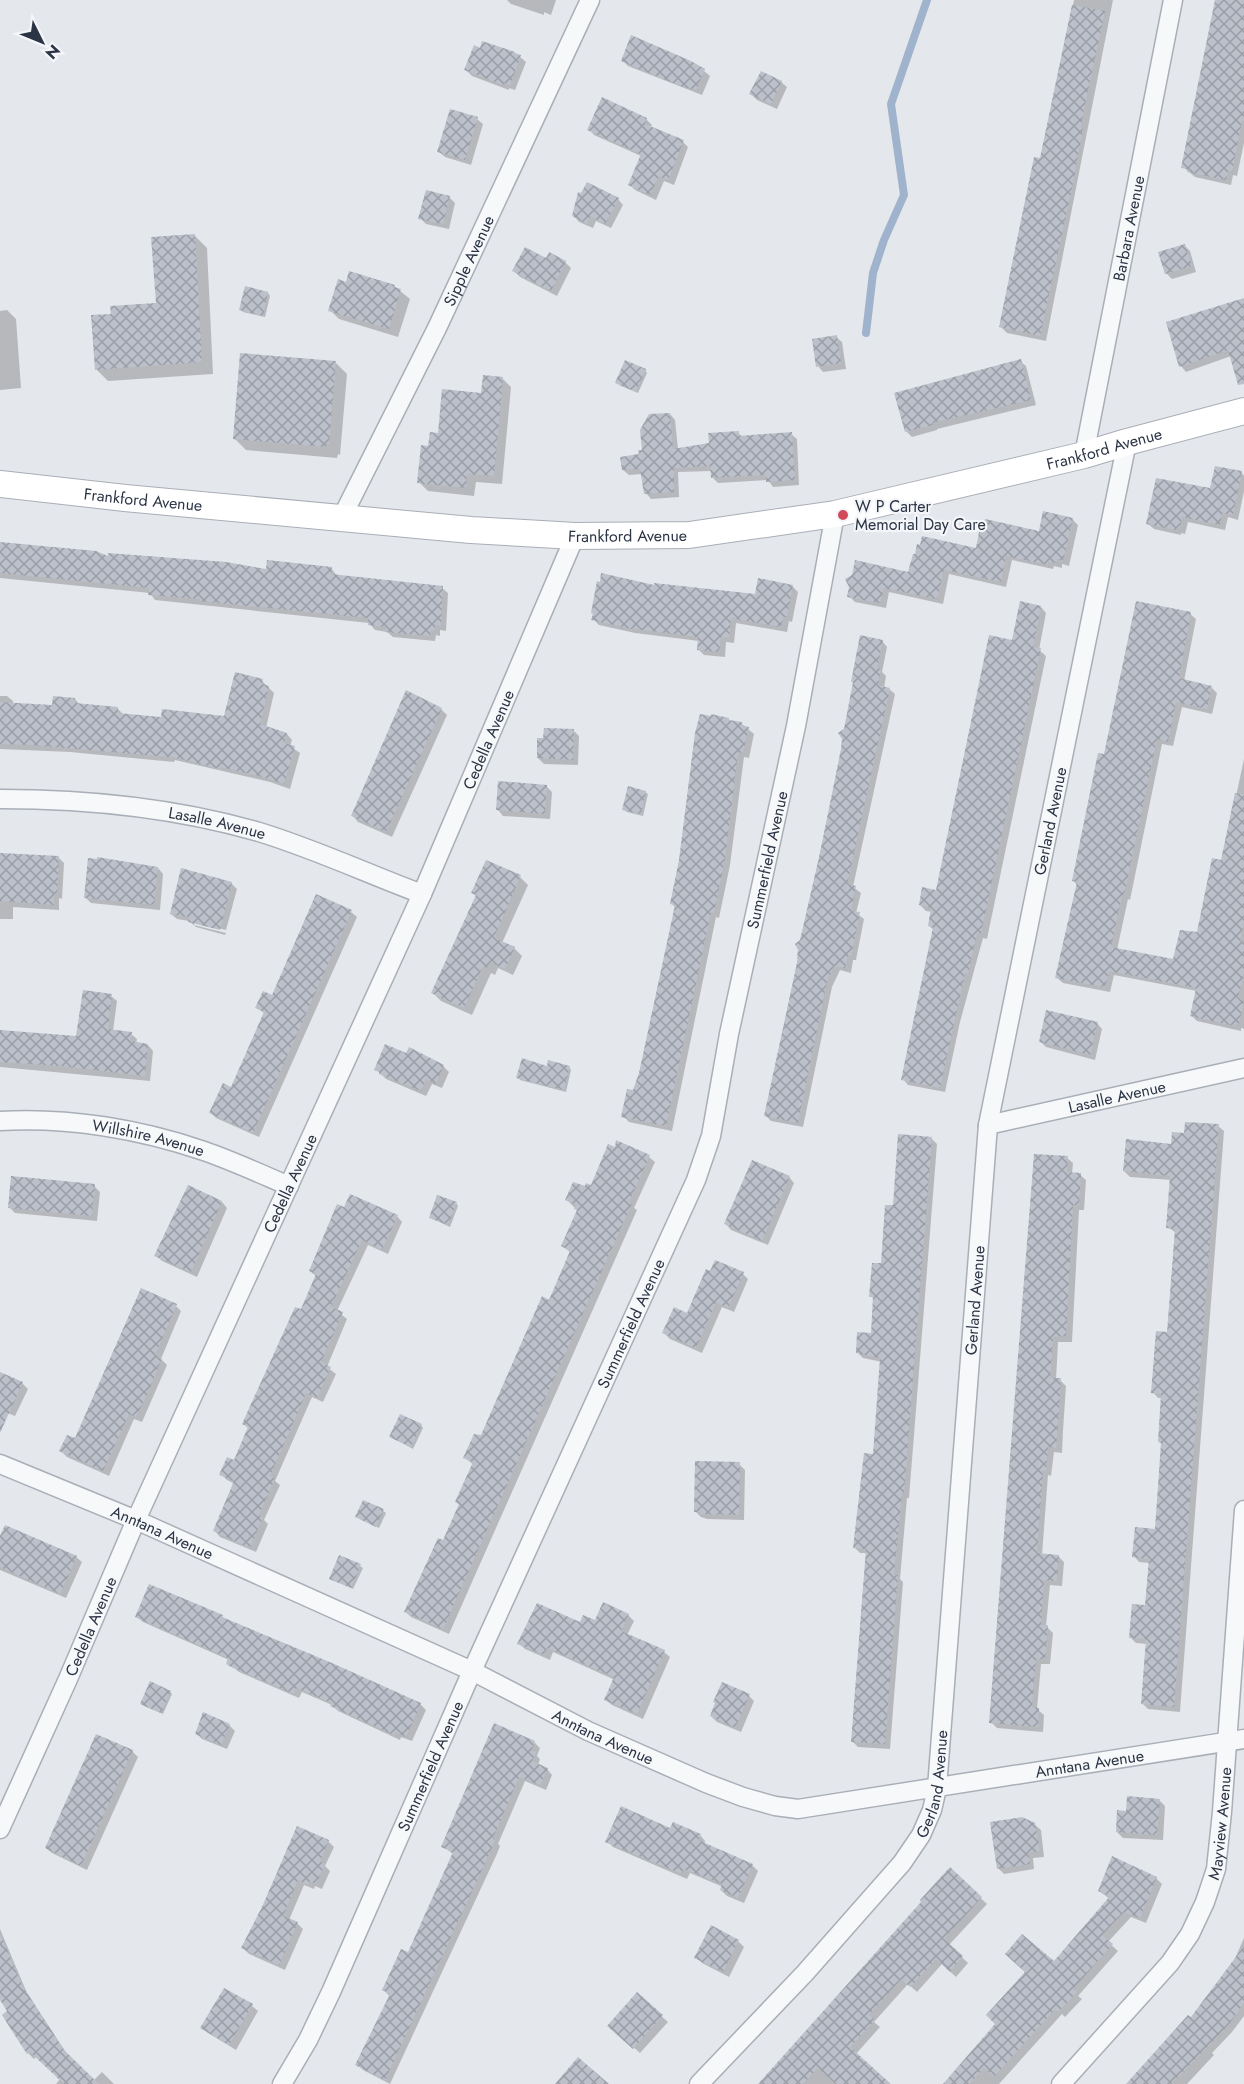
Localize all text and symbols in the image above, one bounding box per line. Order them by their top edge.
north arrow [12,12,72,72]
text: N [40,39,65,64]
street label: Barbara Avenue [1107,174,1150,283]
street label: Sipple Avenue [438,212,500,310]
street label: Frankford Avenue [1044,422,1165,476]
street label: Frankford Avenue [83,482,203,517]
place label: W P Carter Memorial Day Care [855,495,986,536]
marker: W P Carter Memorial Day Care [836,508,850,522]
street label: Frankford Avenue [567,524,687,548]
street label: Cedella Avenue [457,686,520,793]
street label: Gerland Avenue [1028,765,1073,877]
street label: Summerfield Avenue [741,789,794,931]
street label: Lasalle Avenue [167,801,269,845]
street label: Lasalle Avenue [1066,1075,1168,1119]
street label: Willshire Avenue [91,1114,207,1162]
street label: Cedella Avenue [258,1130,323,1236]
street label: Gerland Avenue [959,1245,991,1356]
street label: Summerfield Avenue [591,1255,671,1392]
street label: Anntana Avenue [107,1500,217,1565]
street label: Cedella Avenue [60,1573,122,1680]
street label: Summerfield Avenue [392,1697,469,1835]
street label: Anntana Avenue [548,1703,657,1771]
street label: Gerland Avenue [910,1729,953,1842]
street label: Anntana Avenue [1034,1744,1146,1784]
street label: Mayview Avenue [1202,1766,1237,1883]

